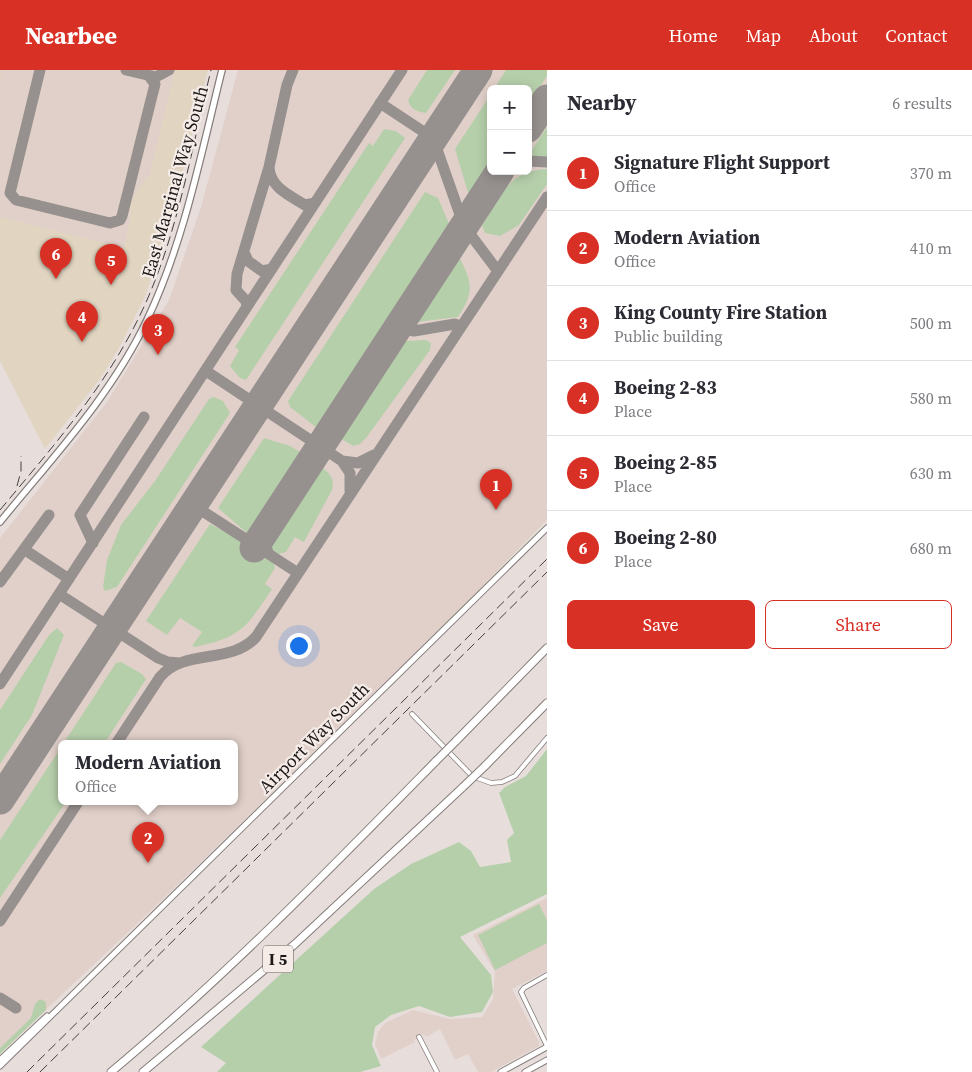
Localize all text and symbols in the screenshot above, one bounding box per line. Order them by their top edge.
text: Nearbee [25,19,117,52]
text: Home [669,23,718,48]
text: Map [746,23,781,48]
text: About [809,23,857,48]
text: Contact [885,23,947,48]
street label: East Marginal Way South [135,83,214,281]
map controls [487,85,532,175]
button: + [487,85,532,130]
text: Nearby [567,88,637,117]
text: 6 results [892,92,952,114]
button: − [487,130,532,175]
text: Signature Flight Support [614,149,830,175]
text: 1 [579,162,587,184]
text: 370 m [910,162,952,184]
text: Office [614,175,656,197]
text: Modern Aviation [614,224,760,250]
text: 2 [579,237,587,259]
text: 410 m [910,237,952,259]
pin: 6 [40,238,72,279]
pin: 5 [95,244,127,285]
text: Office [614,250,656,272]
text: King County Fire Station [614,299,827,325]
pin: 4 [66,301,98,342]
text: 3 [579,312,587,334]
text: 500 m [910,312,952,334]
pin: 3 [142,314,174,355]
text: Public building [614,325,723,347]
text: Boeing 2-83 [614,374,717,400]
text: 4 [579,387,587,409]
text: 580 m [910,387,952,409]
text: Place [614,400,652,422]
text: Boeing 2-85 [614,449,717,475]
text: 5 [579,462,587,484]
text: 630 m [910,462,952,484]
pin: 1 [480,469,512,510]
text: Place [614,475,652,497]
text: Boeing 2-80 [614,524,717,550]
text: 6 [579,537,587,559]
text: 680 m [910,537,952,559]
text: Place [614,550,652,572]
button: Save [567,600,755,649]
button: Share [765,600,952,649]
your location [286,633,312,659]
street label: Airport Way South [253,677,375,799]
popup [58,740,238,805]
text: Modern Aviation [75,749,221,775]
text: Office [75,775,117,797]
pin: 2 [132,822,164,863]
road number: I 5 [263,946,293,972]

